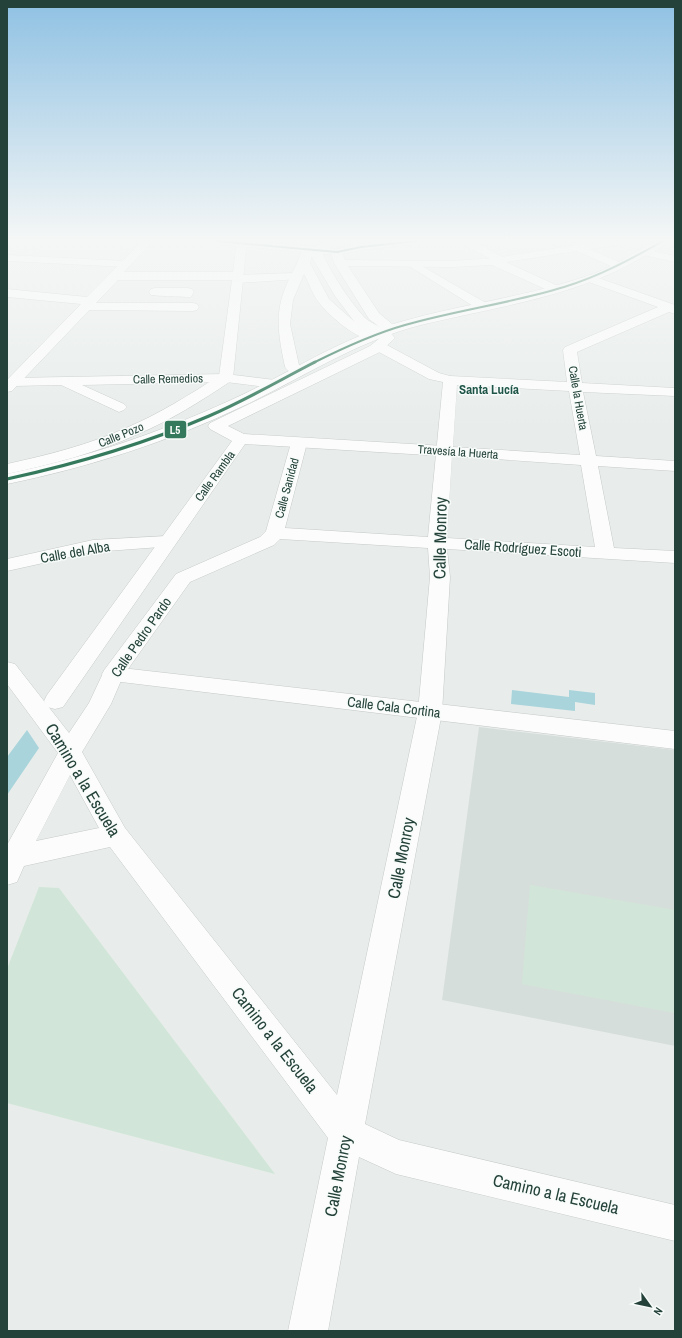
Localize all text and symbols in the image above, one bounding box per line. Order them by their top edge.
street label: Calle la Huerta [564,365,592,432]
street label: Calle Remedios [133,370,203,388]
district label: Santa Lucía [459,381,519,398]
street label: Calle Pozo [96,419,146,451]
line badge: L5 [164,420,187,439]
text: L5 [170,423,180,437]
street label: Travesía la Huerta [417,441,499,463]
street label: Calle Rambla [191,447,239,505]
street label: Calle Sanidad [271,456,303,520]
street label: Calle Monroy [427,497,452,579]
street label: Calle Rodríguez Escoti [464,535,582,561]
street label: Calle del Alba [39,537,112,567]
street label: Calle Pedro Pardo [107,593,175,681]
street label: Calle Cala Cortina [346,692,442,722]
street label: Camino a la Escuela [40,719,127,841]
street label: Calle Monroy [381,815,420,900]
street label: Camino a la Escuela [227,982,324,1098]
street label: Calle Monroy [318,1133,357,1218]
street label: Camino a la Escuela [491,1168,622,1219]
north arrow [630,1286,670,1326]
text: N [651,1305,666,1318]

